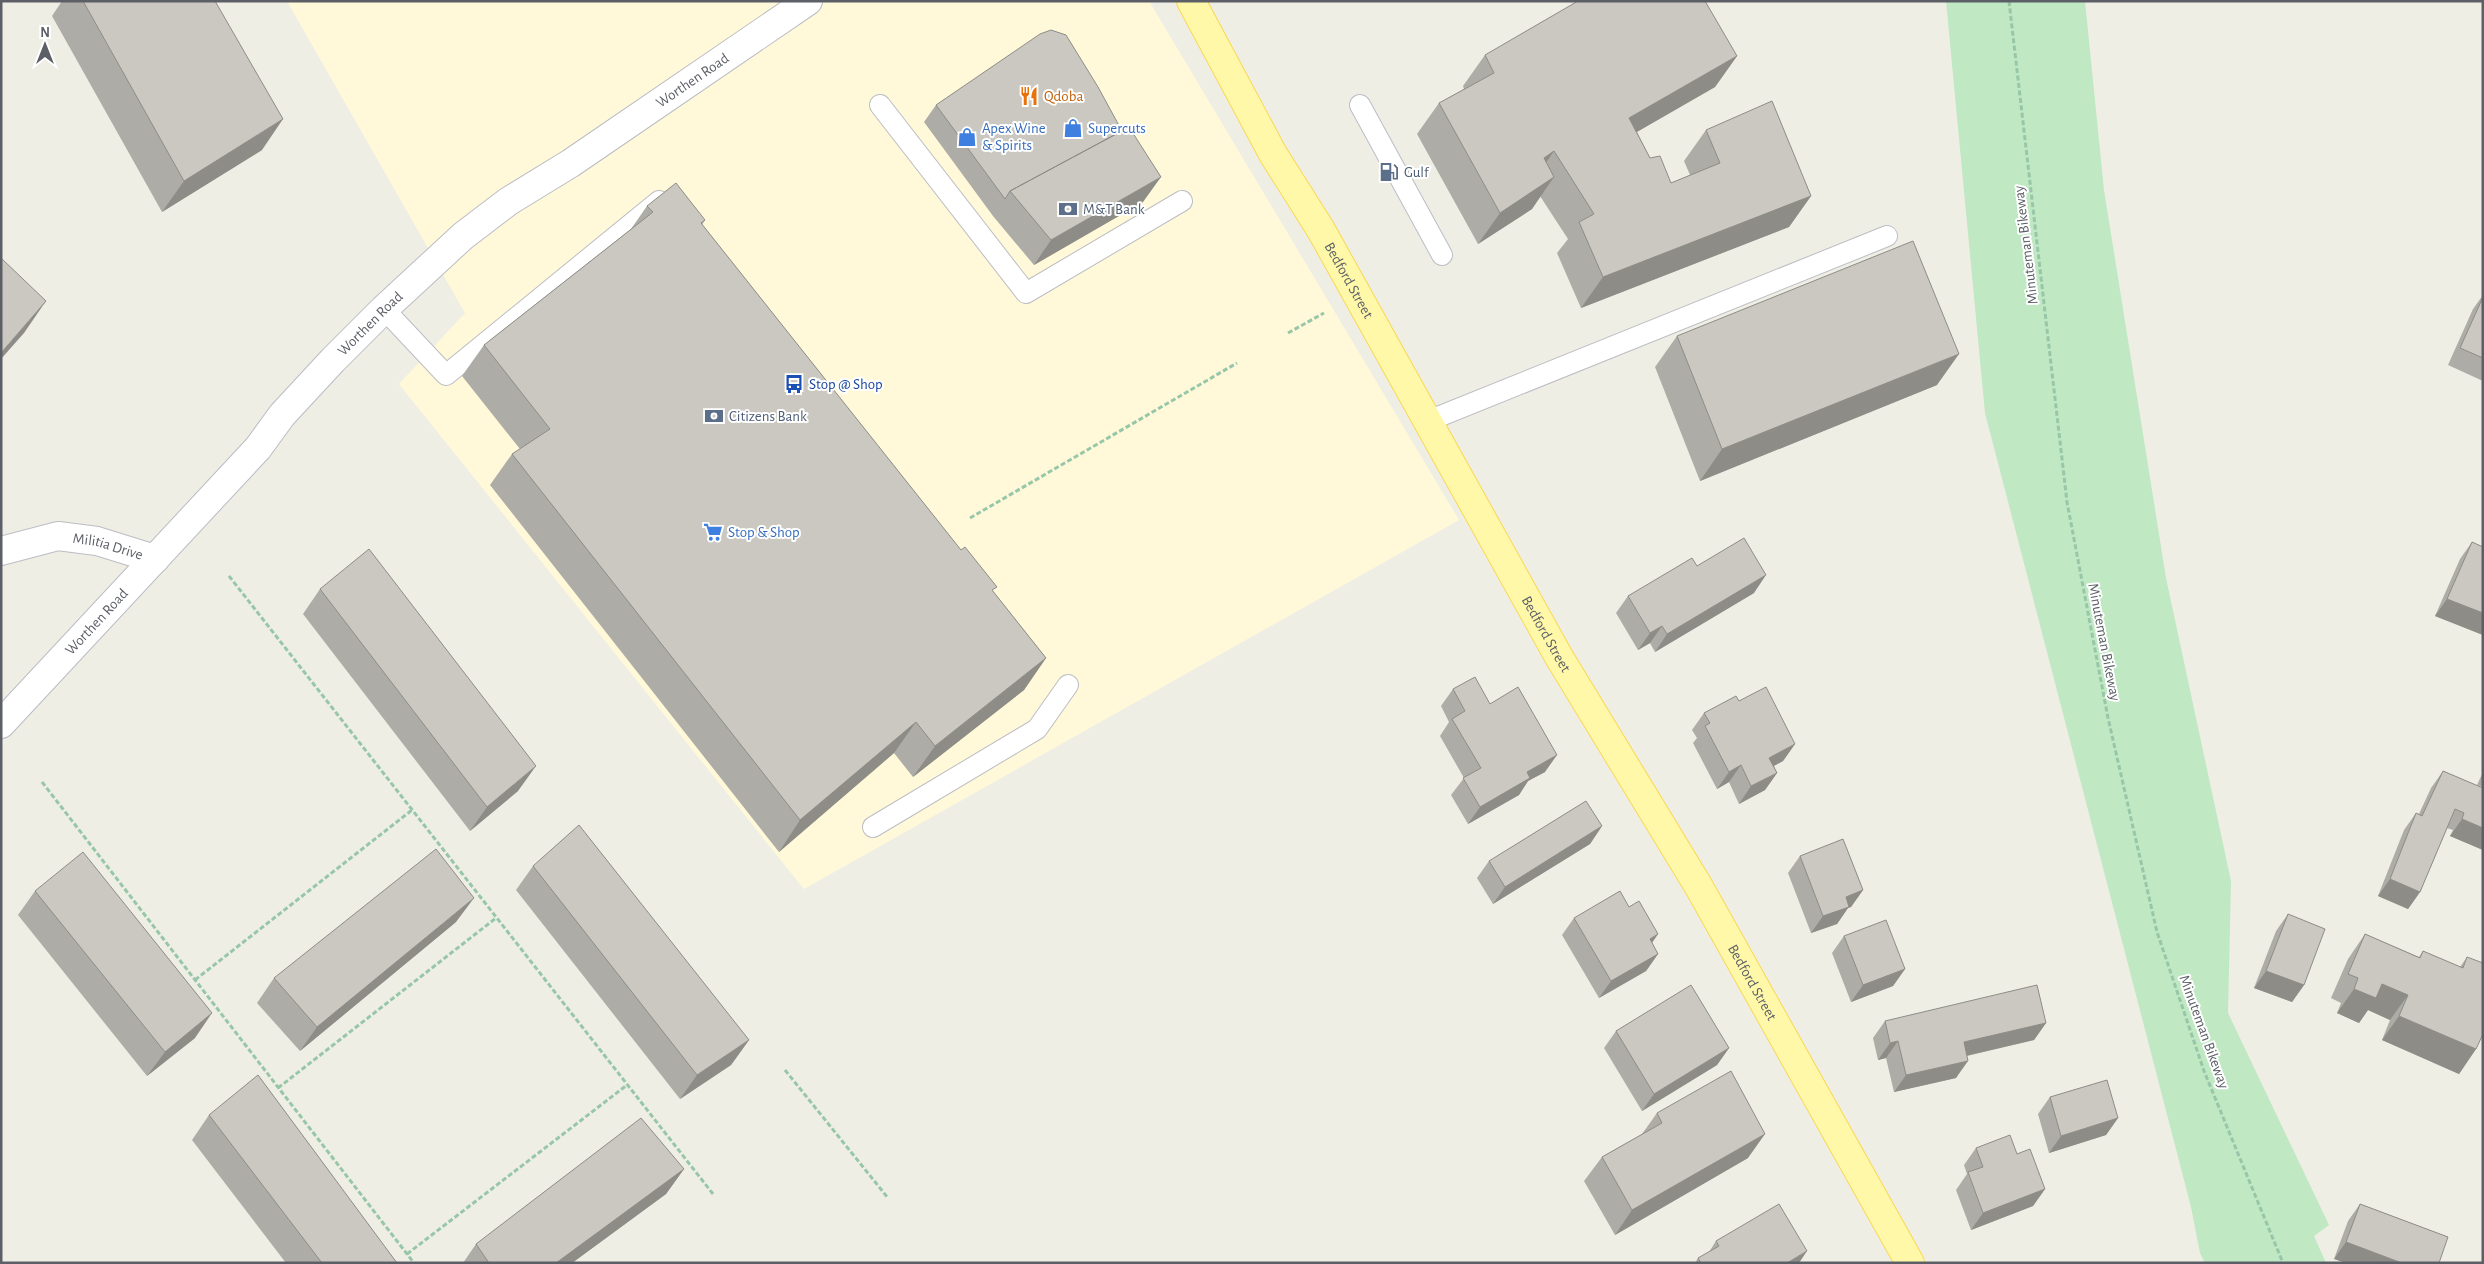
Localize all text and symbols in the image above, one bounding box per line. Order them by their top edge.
north arrow [20,20,70,70]
text: N [40,26,50,40]
street label: Worthen Road [653,50,732,110]
restaurant icon: Qdoba [1018,85,1040,107]
place label: Qdoba [1044,89,1083,104]
shop icon: Supercuts [1062,117,1084,139]
place label: Apex Wine & Spirits [982,121,1046,153]
place label: Supercuts [1088,121,1146,136]
shop icon: Apex Wine & Spirits [956,126,978,148]
fuel station icon: Gulf [1378,161,1400,183]
place label: Gulf [1404,165,1430,180]
street label: Minuteman Bikeway [2011,184,2041,305]
bank icon: M&T Bank [1057,198,1079,220]
place label: M&T Bank [1083,202,1145,217]
street label: Bedford Street [1322,240,1376,321]
street label: Worthen Road [335,288,406,358]
bus stop icon: Stop @ Shop [783,373,805,395]
place label: Stop @ Shop [809,377,883,392]
bank icon: Citizens Bank [703,405,725,427]
place label: Citizens Bank [729,409,807,424]
supermarket icon: Stop & Shop [702,521,724,543]
place label: Stop & Shop [728,525,800,540]
street label: Militia Drive [72,530,145,562]
street label: Minuteman Bikeway [2085,582,2123,703]
street label: Worthen Road [62,585,131,658]
street label: Bedford Street [1519,593,1574,675]
street label: Bedford Street [1725,942,1780,1023]
street label: Minuteman Bikeway [2177,973,2232,1091]

